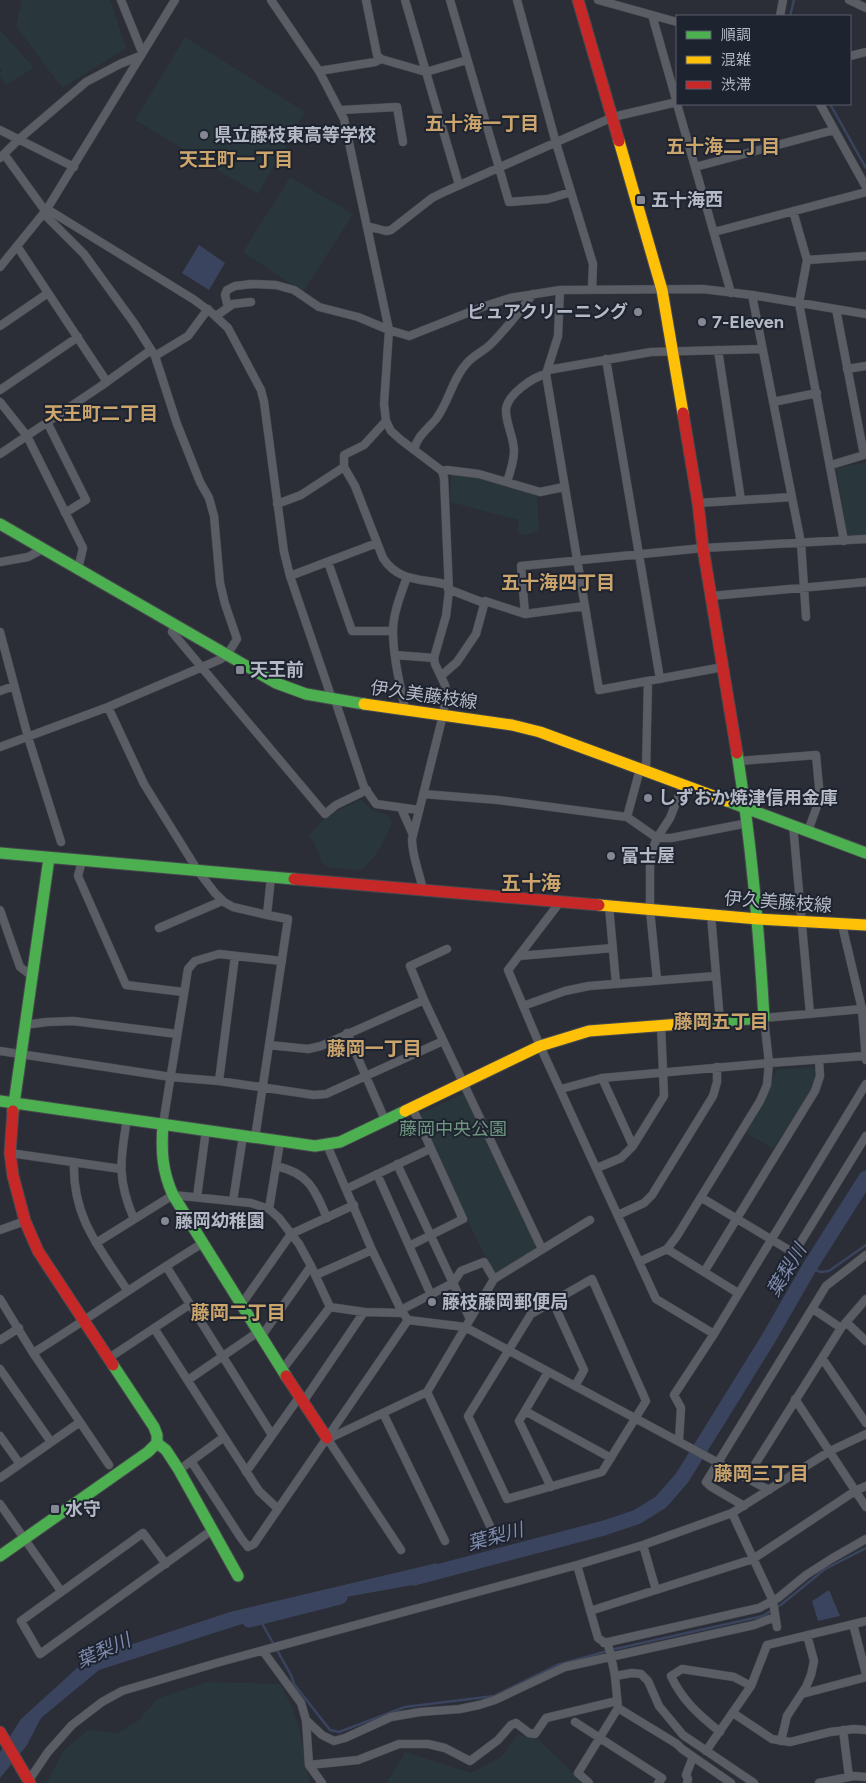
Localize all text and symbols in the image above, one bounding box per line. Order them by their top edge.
legend [676,15,851,105]
text: 順調 [721,26,751,44]
text: 混雑 [721,51,751,69]
text: 渋滞 [721,76,751,94]
district label: 五十海一丁目 [425,112,539,135]
place label: 県立藤枝東高等学校 [214,124,376,146]
marker: 県立藤枝東高等学校 [198,129,210,141]
district label: 五十海二丁目 [666,135,780,158]
district label: 天王町一丁目 [179,148,293,171]
place label: 五十海西 [651,189,723,211]
marker: 五十海西 [635,194,647,206]
place label: ピュアクリーニング [467,301,628,323]
marker: ピュアクリーニング [632,306,644,318]
place label: 7-Eleven [712,311,784,333]
marker: 7-Eleven [696,316,708,328]
district label: 天王町二丁目 [44,402,158,425]
district label: 五十海四丁目 [501,571,615,594]
place label: 天王前 [250,659,304,681]
marker: 天王前 [234,664,246,676]
street label: 伊久美藤枝線 [369,677,479,713]
place label: しずおか焼津信用金庫 [658,787,838,809]
marker: しずおか焼津信用金庫 [642,792,654,804]
place label: 富士屋 [621,845,675,867]
marker: 富士屋 [605,850,617,862]
district label: 五十海 [501,871,561,895]
street label: 伊久美藤枝線 [723,887,833,917]
district label: 藤岡五丁目 [673,1010,769,1033]
district label: 藤岡一丁目 [326,1037,422,1060]
park label: 藤岡中央公園 [399,1118,507,1140]
place label: 藤岡幼稚園 [175,1210,265,1232]
marker: 藤岡幼稚園 [159,1215,171,1227]
water label: 葉梨川 [762,1238,812,1301]
place label: 藤枝藤岡郵便局 [442,1291,568,1313]
marker: 藤枝藤岡郵便局 [426,1296,438,1308]
district label: 藤岡二丁目 [190,1301,286,1324]
district label: 藤岡三丁目 [713,1462,809,1485]
place label: 水守 [65,1498,101,1520]
marker: 水守 [49,1503,61,1515]
water label: 葉梨川 [465,1517,528,1555]
water label: 葉梨川 [72,1628,136,1673]

